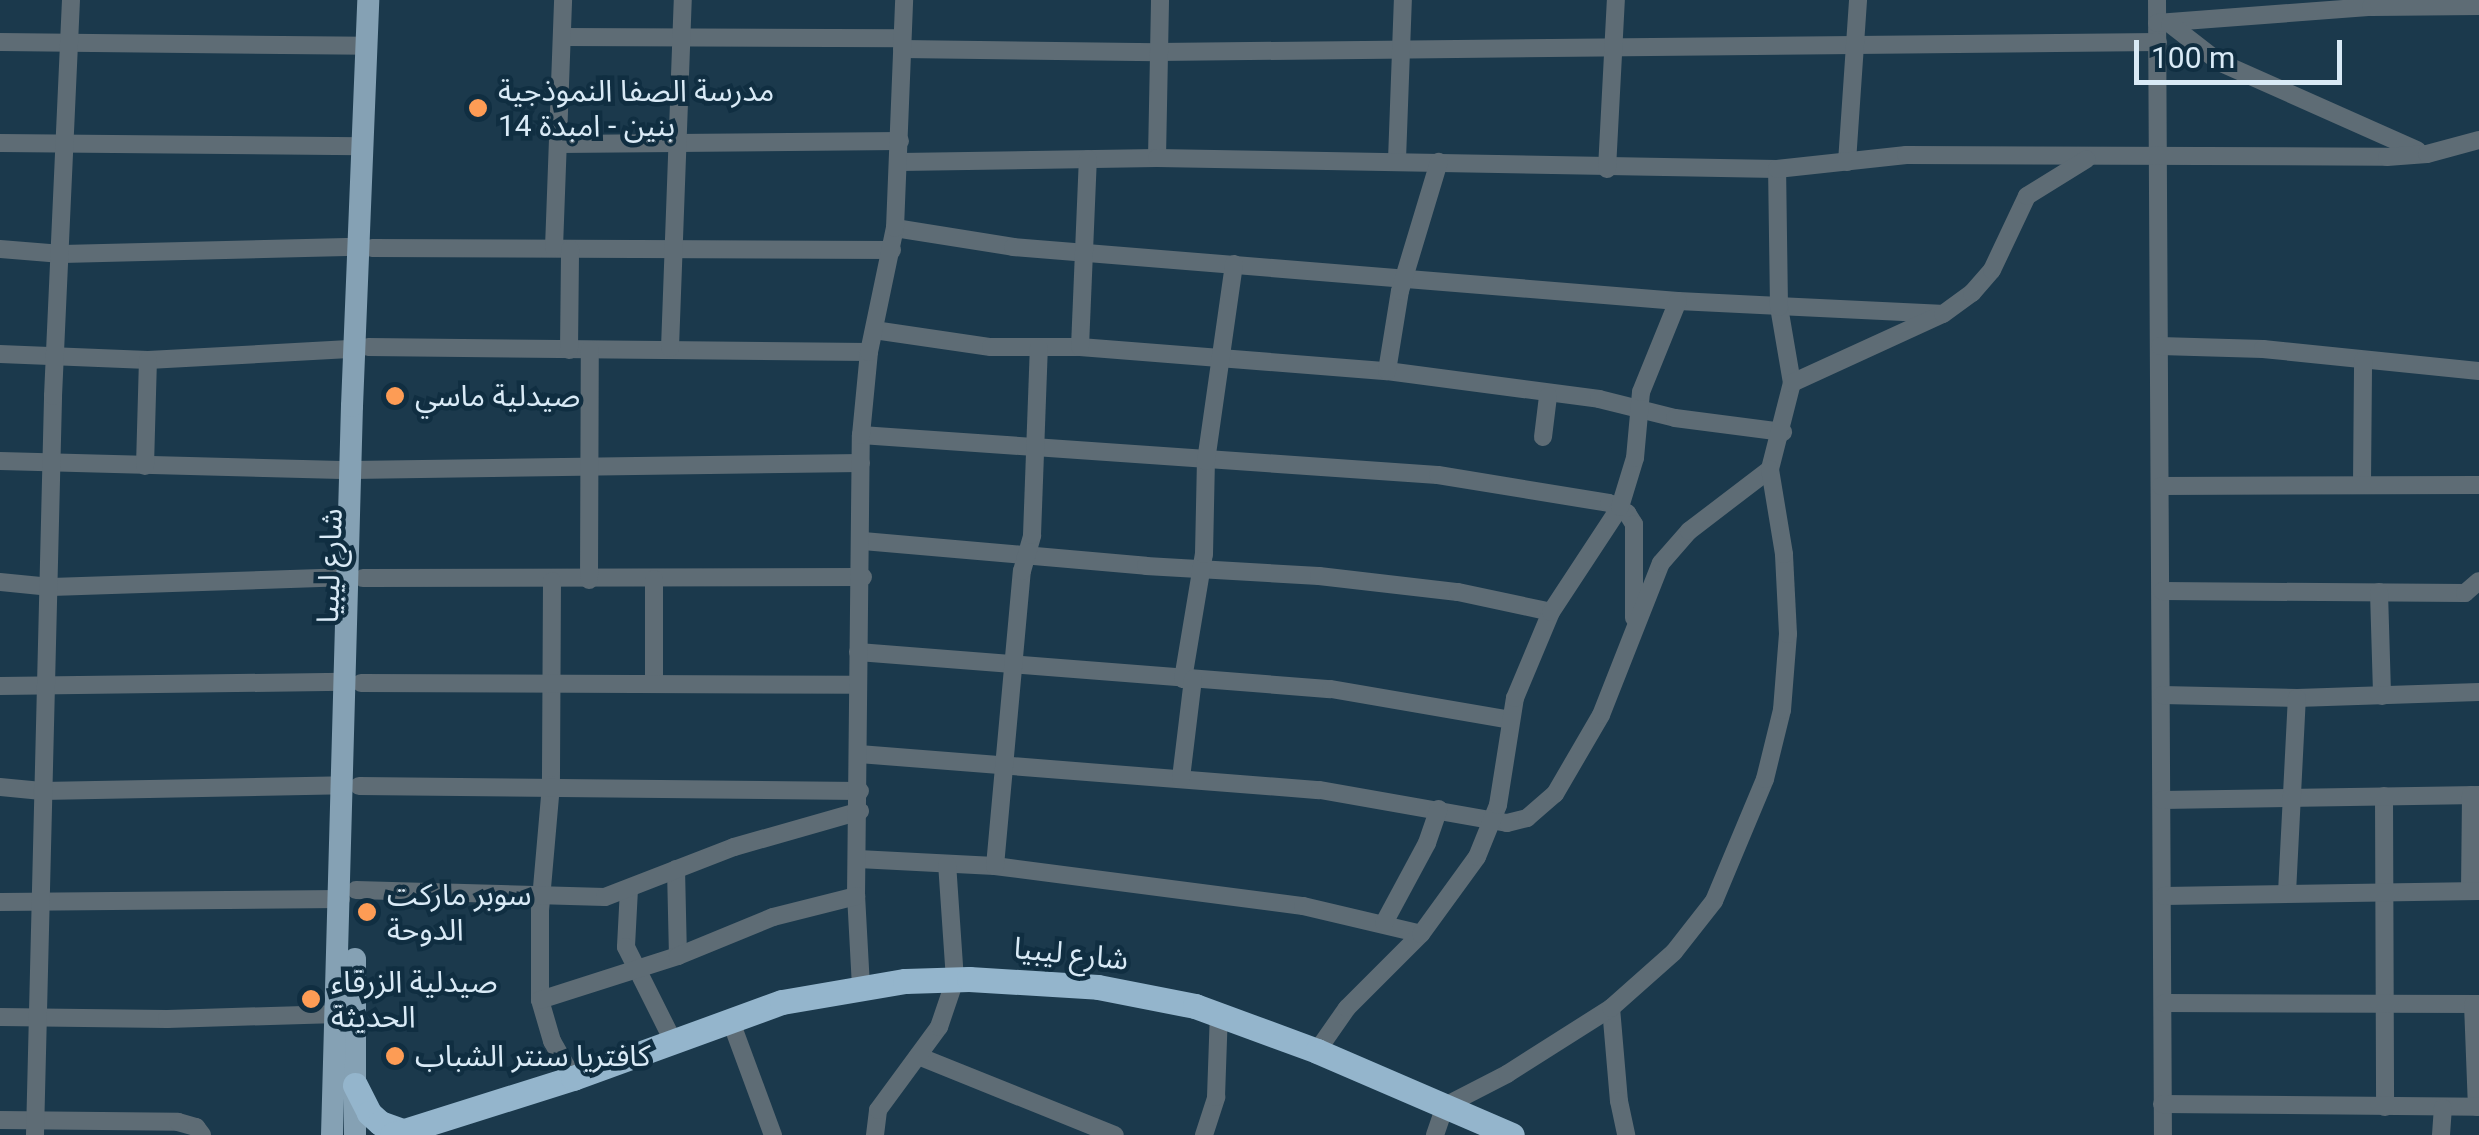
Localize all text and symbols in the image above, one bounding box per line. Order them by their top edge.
scale bar [2139,20,2346,82]
text: 100 m [2151,40,2235,75]
place label: مدرسة الصفا النموذجية بنين - امبدة 14 [498,73,774,144]
marker: مدرسة الصفا النموذجية بنين - امبدة 14 [467,97,489,119]
place label: صيدلية ماسي [415,378,580,414]
marker: صيدلية ماسي [384,385,406,407]
street label: شارع ليبيا [310,508,350,624]
place label: سوبر ماركت الدوحة [387,877,532,948]
marker: سوبر ماركت الدوحة [356,901,378,923]
street label: شارع ليبيا [1012,930,1130,978]
place label: صيدلية الزرقاء الحديثة [331,964,498,1034]
marker: صيدلية الزرقاء الحديثة [300,988,322,1010]
place label: كافتريا سنتر الشباب [415,1038,650,1074]
marker: كافتريا سنتر الشباب [384,1045,406,1067]

